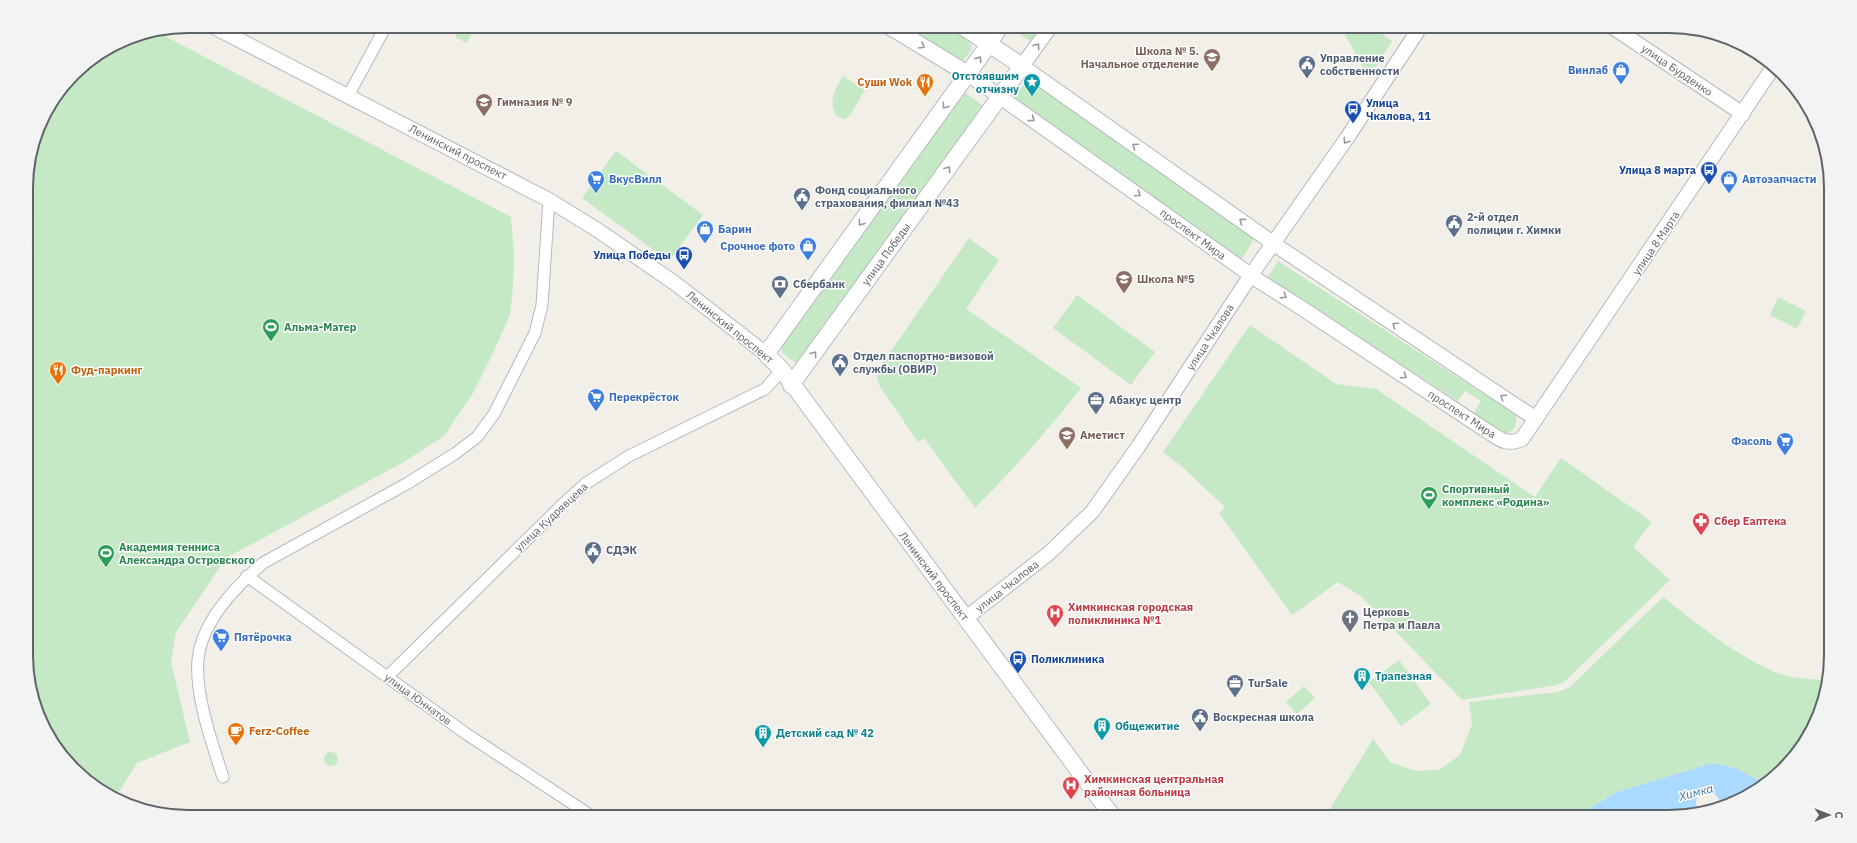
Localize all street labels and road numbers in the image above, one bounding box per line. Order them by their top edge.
street label: улица Бурденко [1639,41,1715,99]
street label: Ленинский проспект [407,121,509,183]
street label: проспект Мира [1157,205,1229,263]
street label: улица 8 Марта [1629,208,1683,278]
street label: улица Победы [859,220,913,288]
street label: Ленинский проспект [684,288,776,366]
street label: улица Чкалова [1183,301,1237,373]
street label: проспект Мира [1425,387,1499,441]
street label: улица Кудрявцева [512,479,591,554]
street label: Ленинский проспект [896,529,972,623]
street label: улица Чкалова [973,557,1042,615]
street label: улица Юннатов [382,670,454,728]

